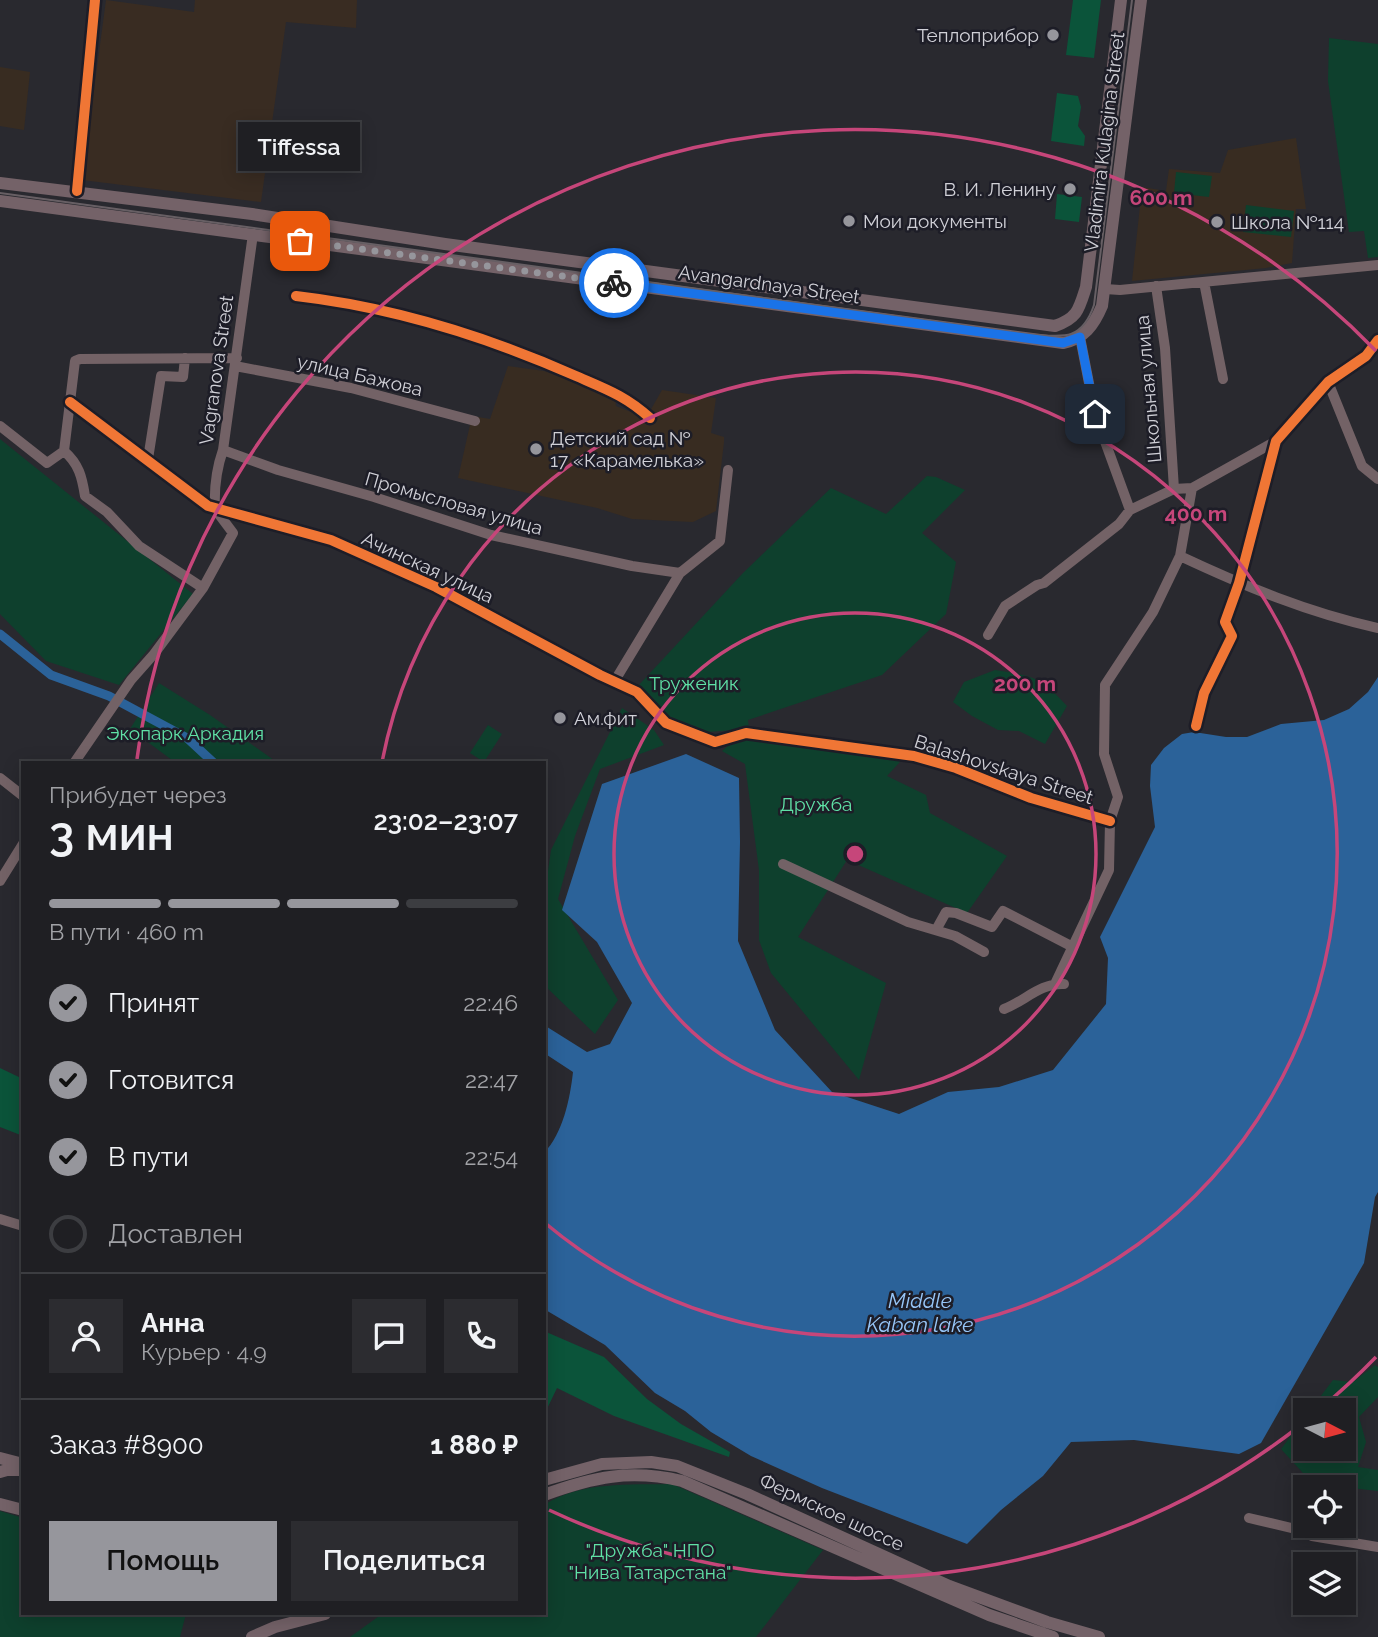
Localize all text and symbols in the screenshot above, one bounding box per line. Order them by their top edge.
place label: Теплоприбор [917,24,1039,46]
marker: Теплоприбор [1045,27,1061,43]
street label: Vladimira Kulagina Street [1080,30,1128,253]
callout: Tiffessa [239,122,361,171]
text: Tiffessa [257,133,341,160]
place label: В. И. Ленину [944,178,1056,200]
marker: В. И. Ленину [1062,181,1078,197]
text: 600 m [1129,185,1193,210]
place label: Мои документы [863,210,1007,232]
pin [270,211,330,271]
place label: Школа №114 [1231,211,1344,233]
marker: Мои документы [841,213,857,229]
marker: Школа №114 [1209,214,1225,230]
icon: bag [281,222,319,260]
courier [579,248,649,318]
street label: Avangardnaya Street [677,260,862,308]
icon: bike [595,264,633,302]
street label: Vagranova Street [195,293,237,446]
street label: Школьная улица [1131,314,1165,464]
street label: улица Бажова [295,350,425,400]
pin [1065,384,1125,444]
icon: home [1076,395,1114,433]
place label: Детский сад № 17 «Карамелька» [550,427,704,471]
marker: Детский сад № 17 «Карамелька» [528,441,544,457]
street label: Промысловая улица [363,467,545,539]
text: 400 m [1165,501,1227,526]
street label: Ачинская улица [359,527,497,607]
text: 200 m [994,671,1056,696]
park label: Труженик [649,672,739,694]
place label: Ам.фит [574,707,637,729]
marker: Ам.фит [552,710,568,726]
park label: Экопарк Аркадия [106,722,264,744]
street label: Balashovskaya Street [912,730,1097,809]
text: Прибудет через [49,781,227,808]
park label: Дружба [780,793,852,815]
text: 23:02–23:07 [373,806,518,836]
text: 3 мин [49,807,174,861]
centre of rings [843,842,867,866]
text: В пути · 460 m [49,918,204,945]
icon: check [49,984,87,1022]
text: Принят [108,988,199,1018]
text: 22:46 [463,989,518,1016]
icon: check [49,1061,87,1099]
text: Готовится [108,1065,234,1095]
text: 22:47 [465,1066,518,1093]
icon: check [49,1138,87,1176]
text: В пути [108,1142,189,1172]
text: 22:54 [465,1143,518,1170]
text: Доставлен [108,1219,243,1249]
water label: Middle Kaban lake [866,1288,974,1337]
button: person [49,1299,123,1373]
button: chat [352,1299,426,1373]
button: phone [444,1299,518,1373]
text: Анна [141,1308,205,1338]
text: Курьер · 4.9 [141,1338,267,1365]
north arrow [1293,1398,1356,1461]
map controls [1293,1398,1356,1615]
text: Заказ #8900 [49,1430,204,1460]
text: 1 880 ₽ [430,1430,518,1460]
street label: Фермское шоссе [756,1469,908,1555]
button: locate [1293,1475,1356,1538]
button: Помощь [49,1521,277,1601]
button: Поделиться [291,1521,518,1601]
park label: "Дружба" НПО "Нива Татарстана" [568,1539,732,1583]
button: layers [1293,1552,1356,1615]

